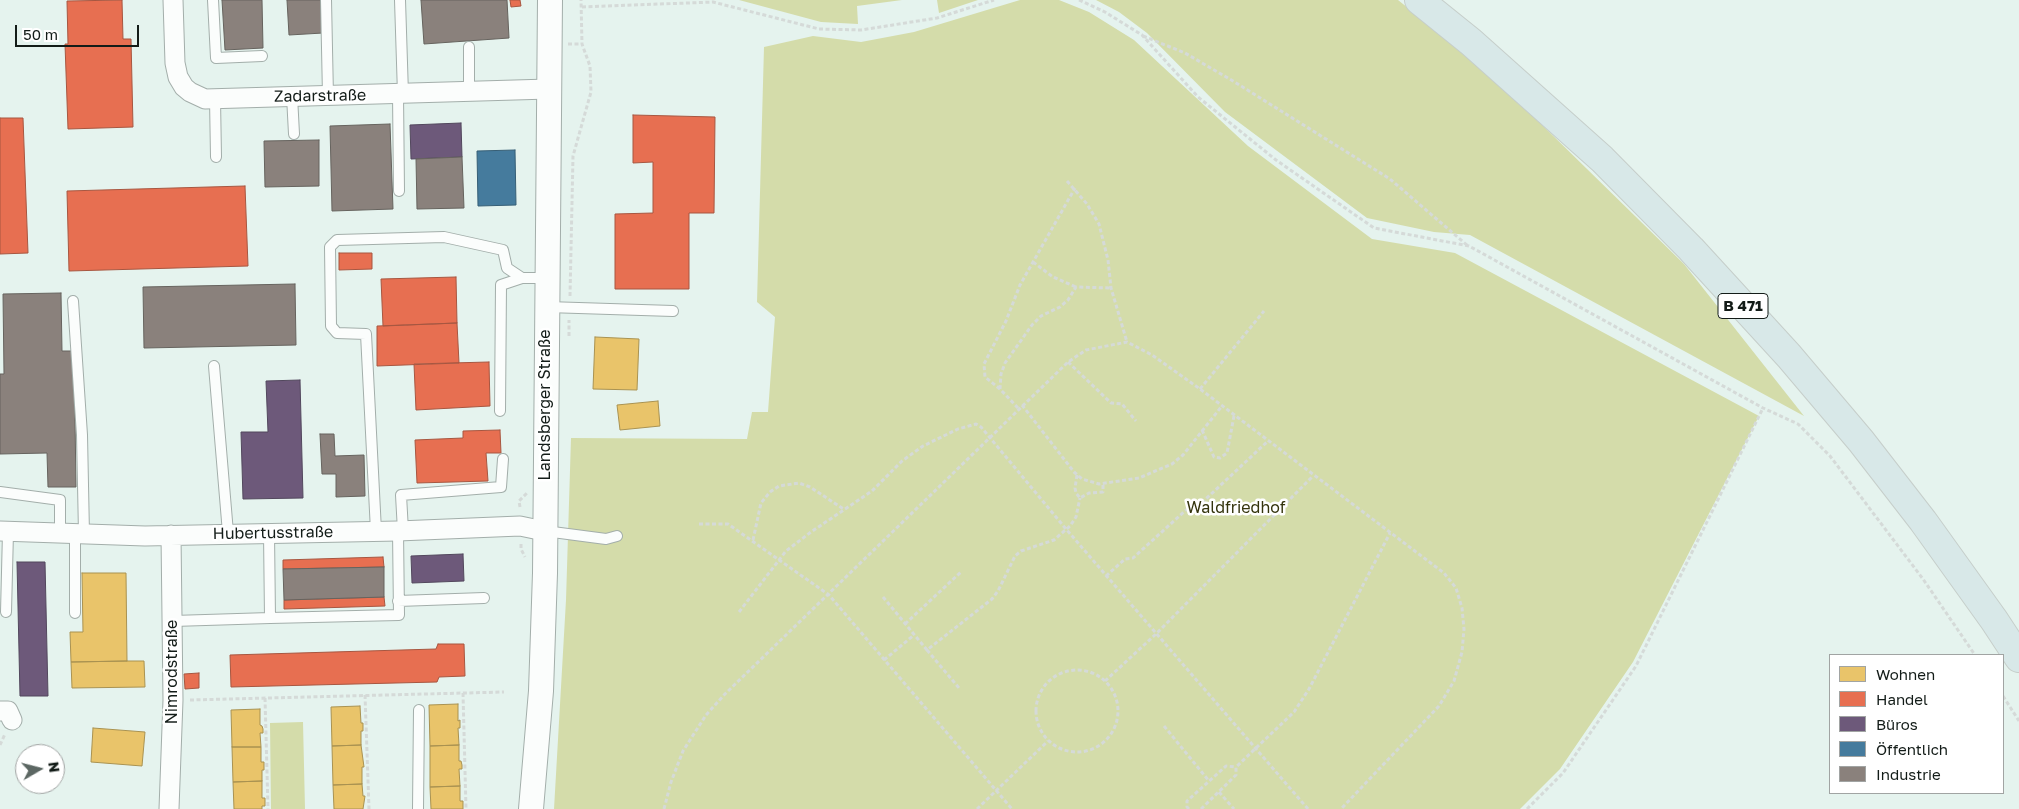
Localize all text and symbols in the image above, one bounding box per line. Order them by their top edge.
scale bar [18,15,141,47]
text: 50 m [23,25,58,43]
street label: Zadarstraße [274,86,366,106]
road number: B 471 [1718,294,1768,318]
street label: Landsberger Straße [535,329,555,481]
park label: Waldfriedhof [1186,498,1286,518]
street label: Hubertusstraße [213,522,333,544]
street label: Nimrodstraße [162,620,182,724]
legend [1829,654,2004,794]
text: Wohnen [1876,665,1935,683]
text: Handel [1876,690,1928,708]
text: Büros [1876,715,1918,733]
text: Öffentlich [1876,740,1948,758]
north arrow [15,744,65,794]
text: N [45,761,64,773]
text: Industrie [1876,765,1941,783]

